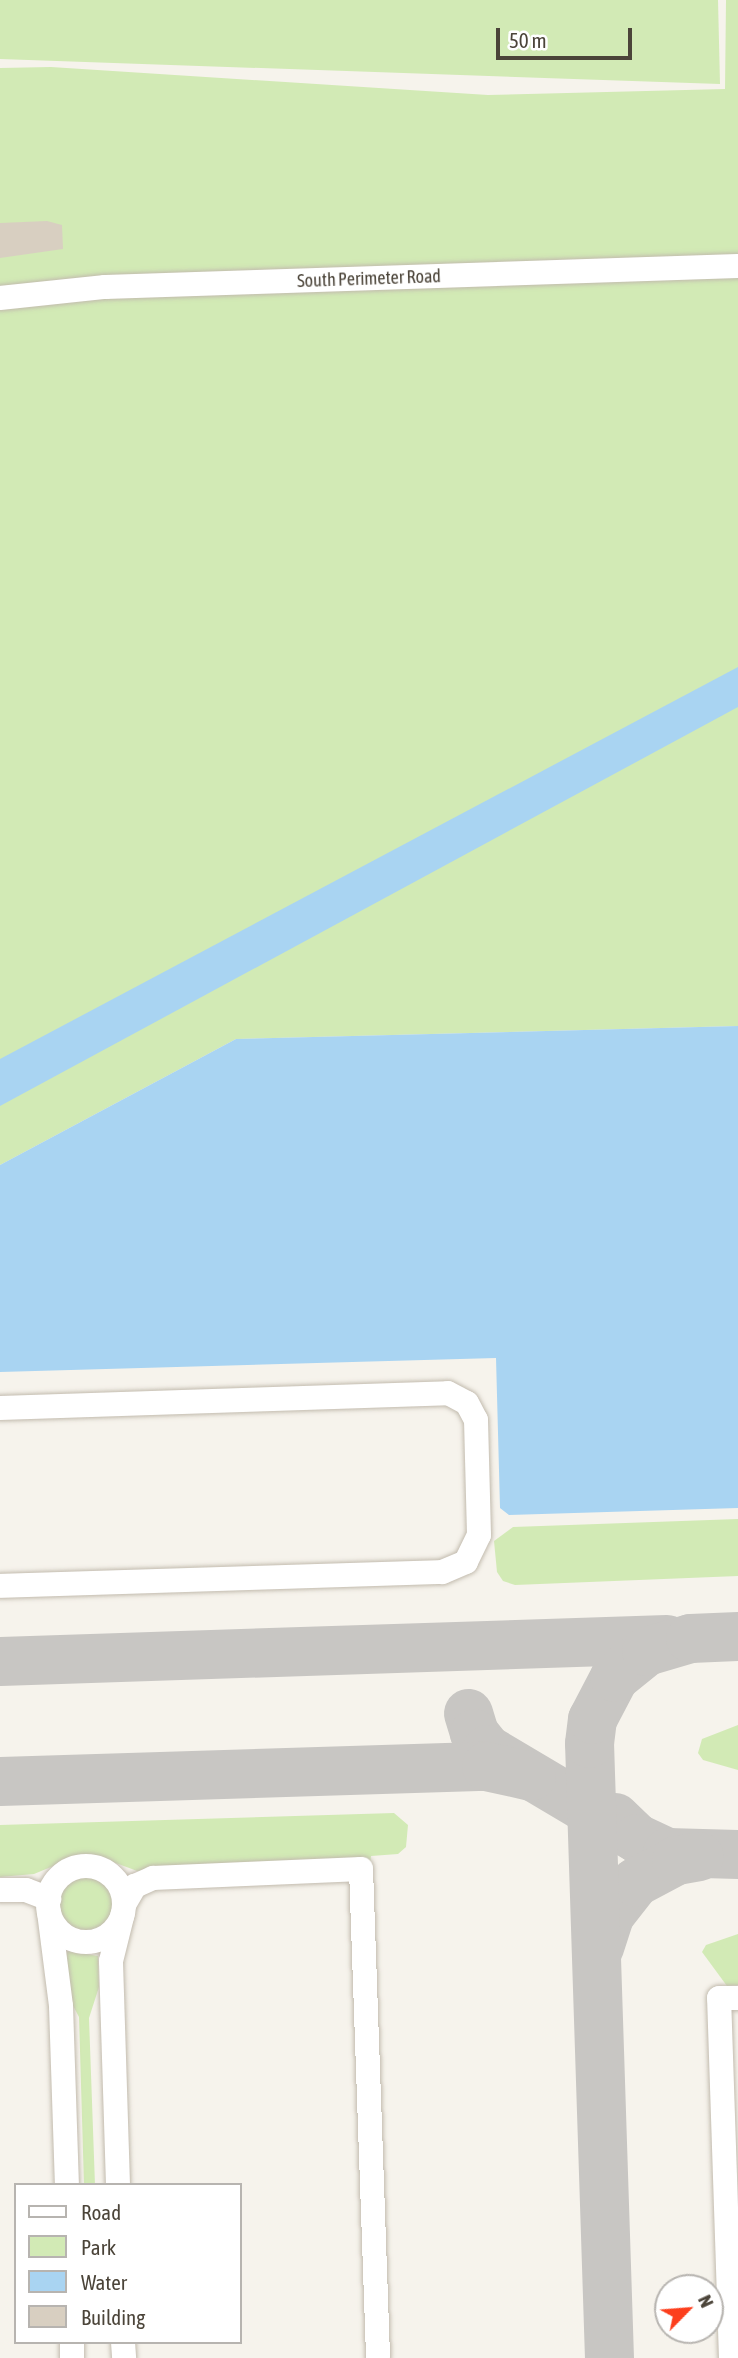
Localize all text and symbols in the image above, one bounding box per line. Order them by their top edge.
scale bar [500,14,636,58]
text: 50 m [509,28,547,52]
street label: South Perimeter Road [297,266,441,292]
legend [14,2183,242,2344]
text: Road [81,2200,121,2224]
text: Park [81,2235,116,2259]
text: Water [81,2270,127,2294]
north arrow [654,2274,724,2344]
text: N [694,2291,719,2311]
text: Building [81,2305,145,2329]

